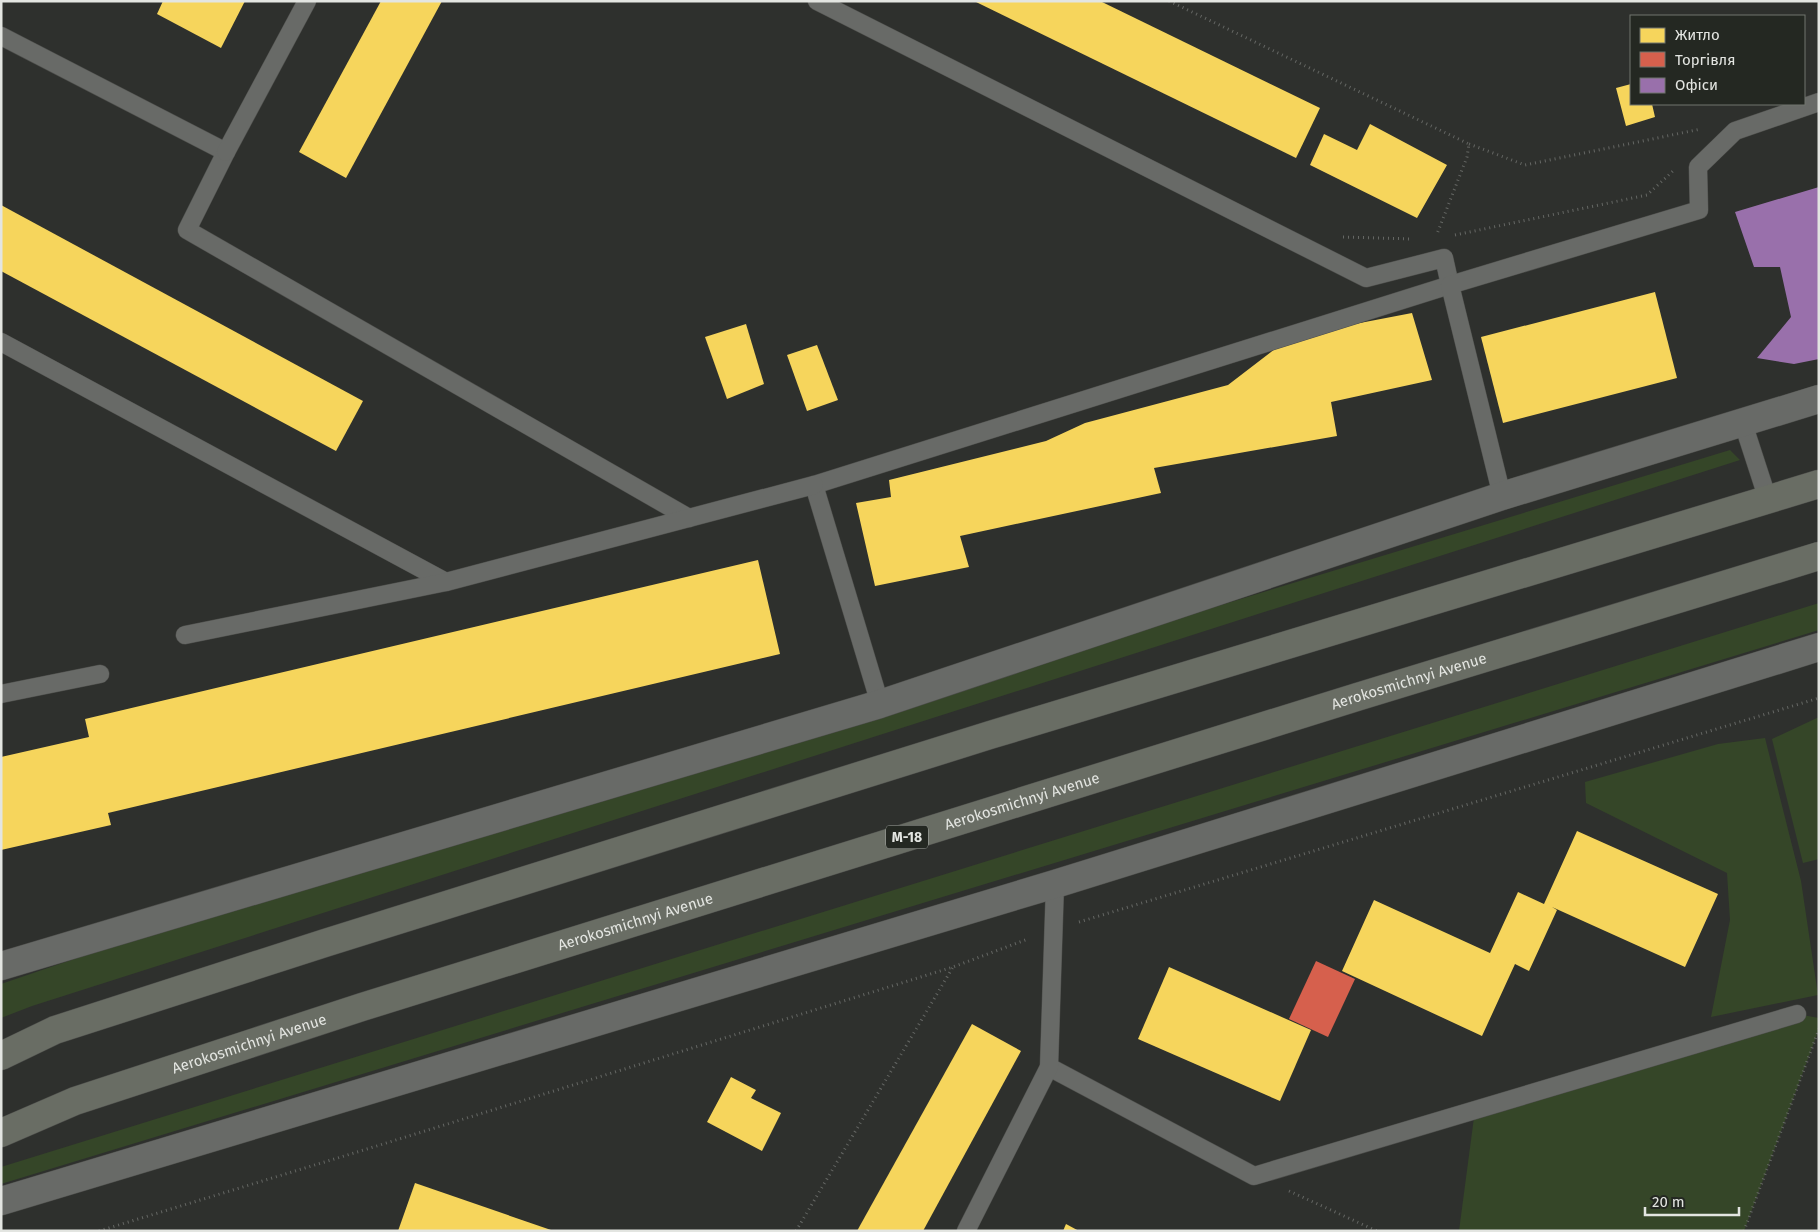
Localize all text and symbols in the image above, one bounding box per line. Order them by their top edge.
legend [1630,15,1805,105]
text: Житло [1675,26,1720,44]
text: Торгівля [1675,51,1735,69]
text: Офіси [1675,76,1718,94]
street label: Aerokosmichnyi Avenue [1329,649,1489,713]
street label: Aerokosmichnyi Avenue [942,769,1102,834]
road number: М-18 [886,826,928,849]
street label: Aerokosmichnyi Avenue [556,889,715,954]
street label: Aerokosmichnyi Avenue [170,1010,329,1078]
scale bar [1645,1184,1739,1216]
text: 20 m [1652,1193,1685,1211]

